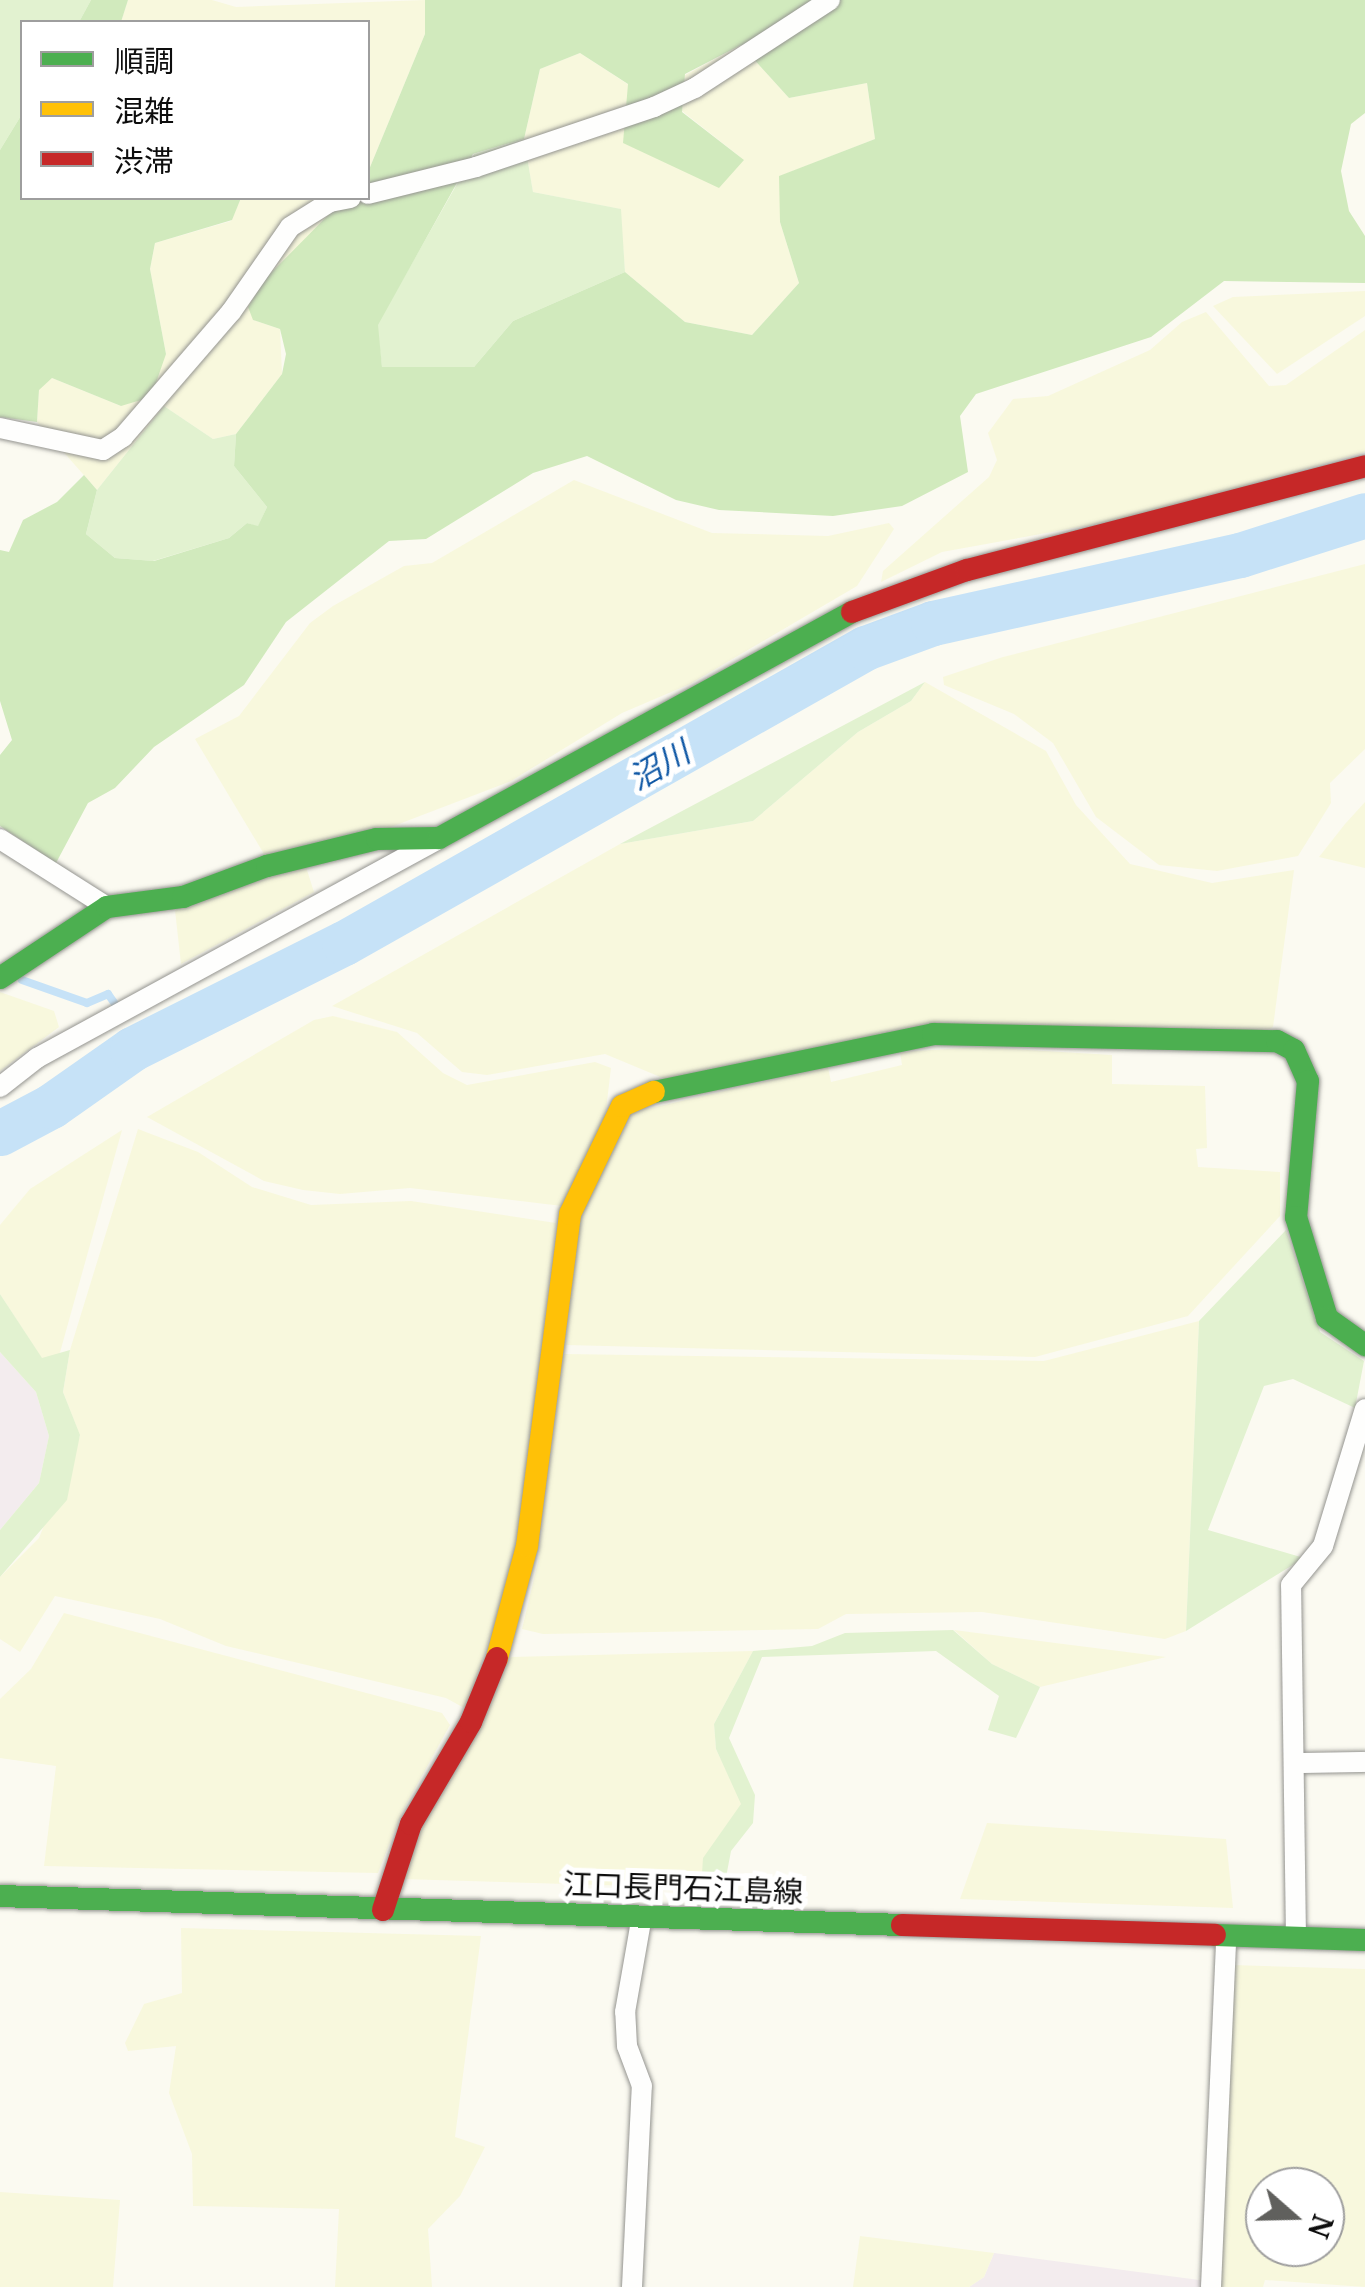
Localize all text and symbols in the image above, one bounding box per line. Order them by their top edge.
legend [20,20,370,200]
text: 順調 [114,40,174,81]
text: 混雑 [114,90,174,131]
text: 渋滞 [114,140,174,181]
water label: 沼川 [622,732,696,798]
street label: 江口長門石江島線 [562,1866,804,1910]
north arrow [1245,2167,1345,2267]
text: N [1300,2210,1343,2243]

